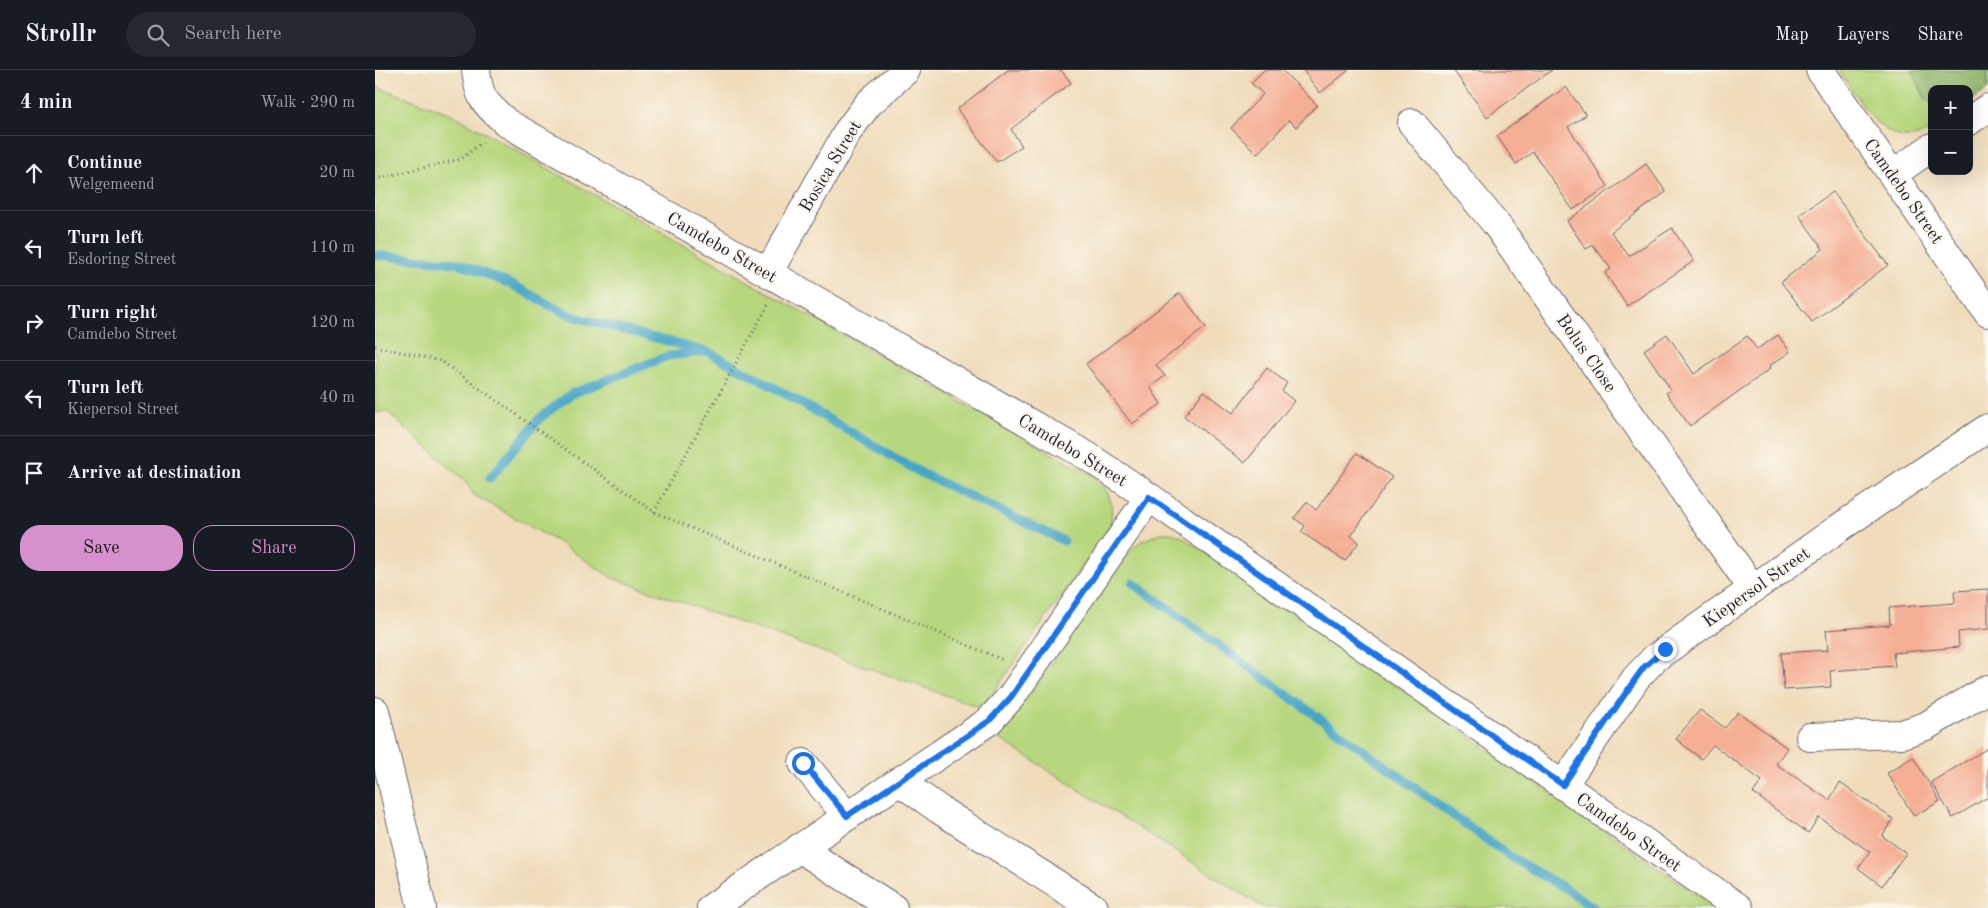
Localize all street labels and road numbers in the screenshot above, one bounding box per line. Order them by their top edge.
street label: Bosica Street [796,118,865,216]
street label: Camdebo Street [1860,136,1946,247]
street label: Camdebo Street [663,209,780,287]
street label: Bolus Close [1553,311,1620,396]
street label: Camdebo Street [1015,411,1130,490]
street label: Kiepersol Street [1700,544,1813,631]
street label: Camdebo Street [1573,790,1684,876]

